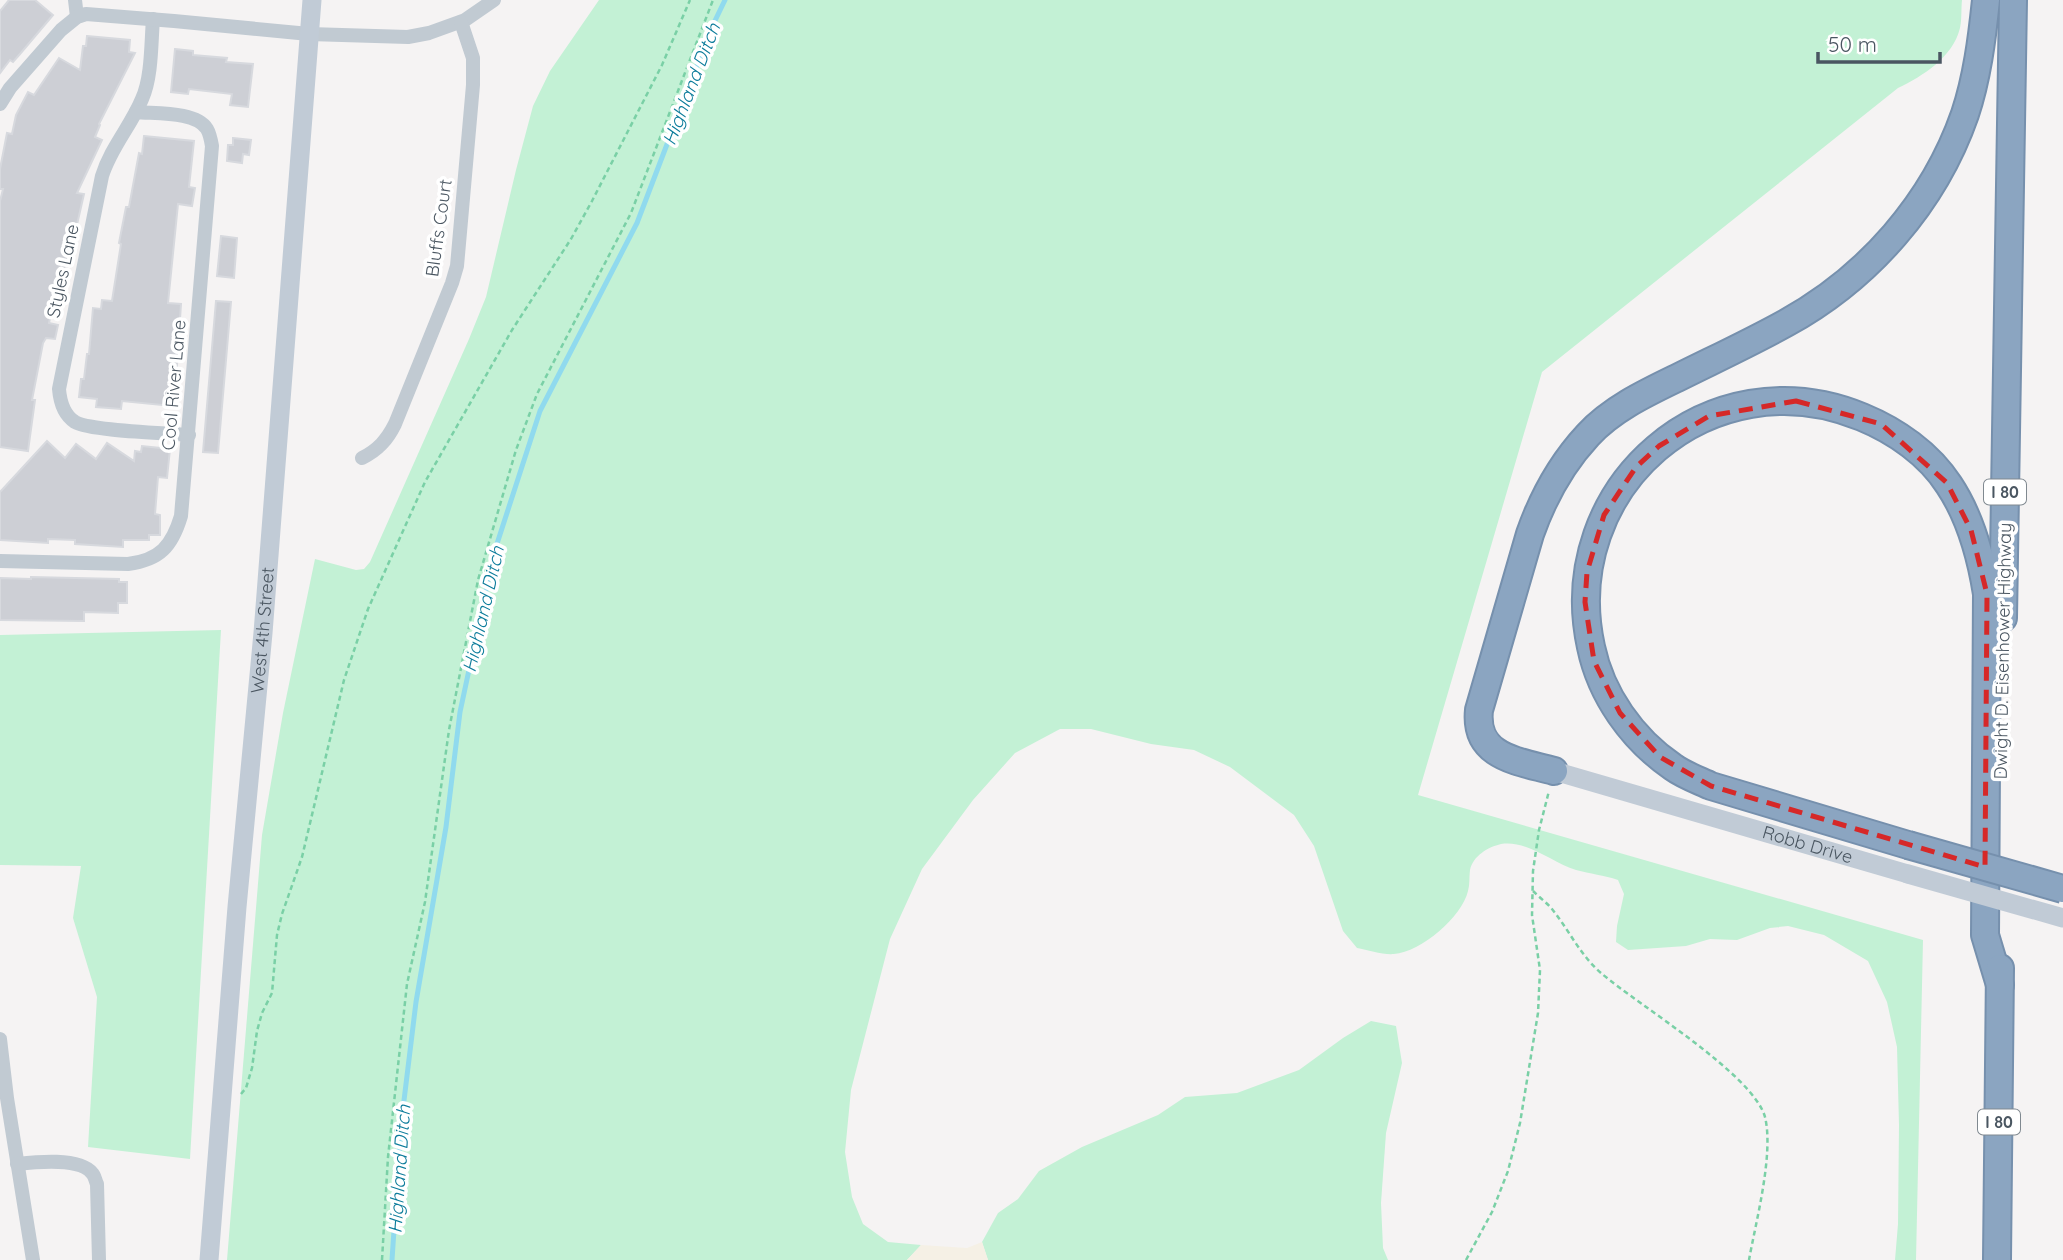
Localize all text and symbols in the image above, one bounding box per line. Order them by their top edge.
water label: Highland Ditch [657,19,726,148]
scale bar [1818,21,1940,65]
text: 50 m [1828,31,1877,57]
street label: Bluffs Court [420,178,457,278]
street label: Styles Lane [41,222,84,320]
street label: Cool River Lane [156,319,191,451]
road number: I 80 [1984,480,2026,505]
street label: Dwight D. Eisenhower Highway [1989,522,2016,780]
water label: Highland Ditch [457,542,509,674]
street label: West 4th Street [245,566,279,694]
street label: Robb Drive [1760,820,1855,868]
water label: Highland Ditch [383,1103,416,1234]
road number: I 80 [1978,1110,2020,1134]

